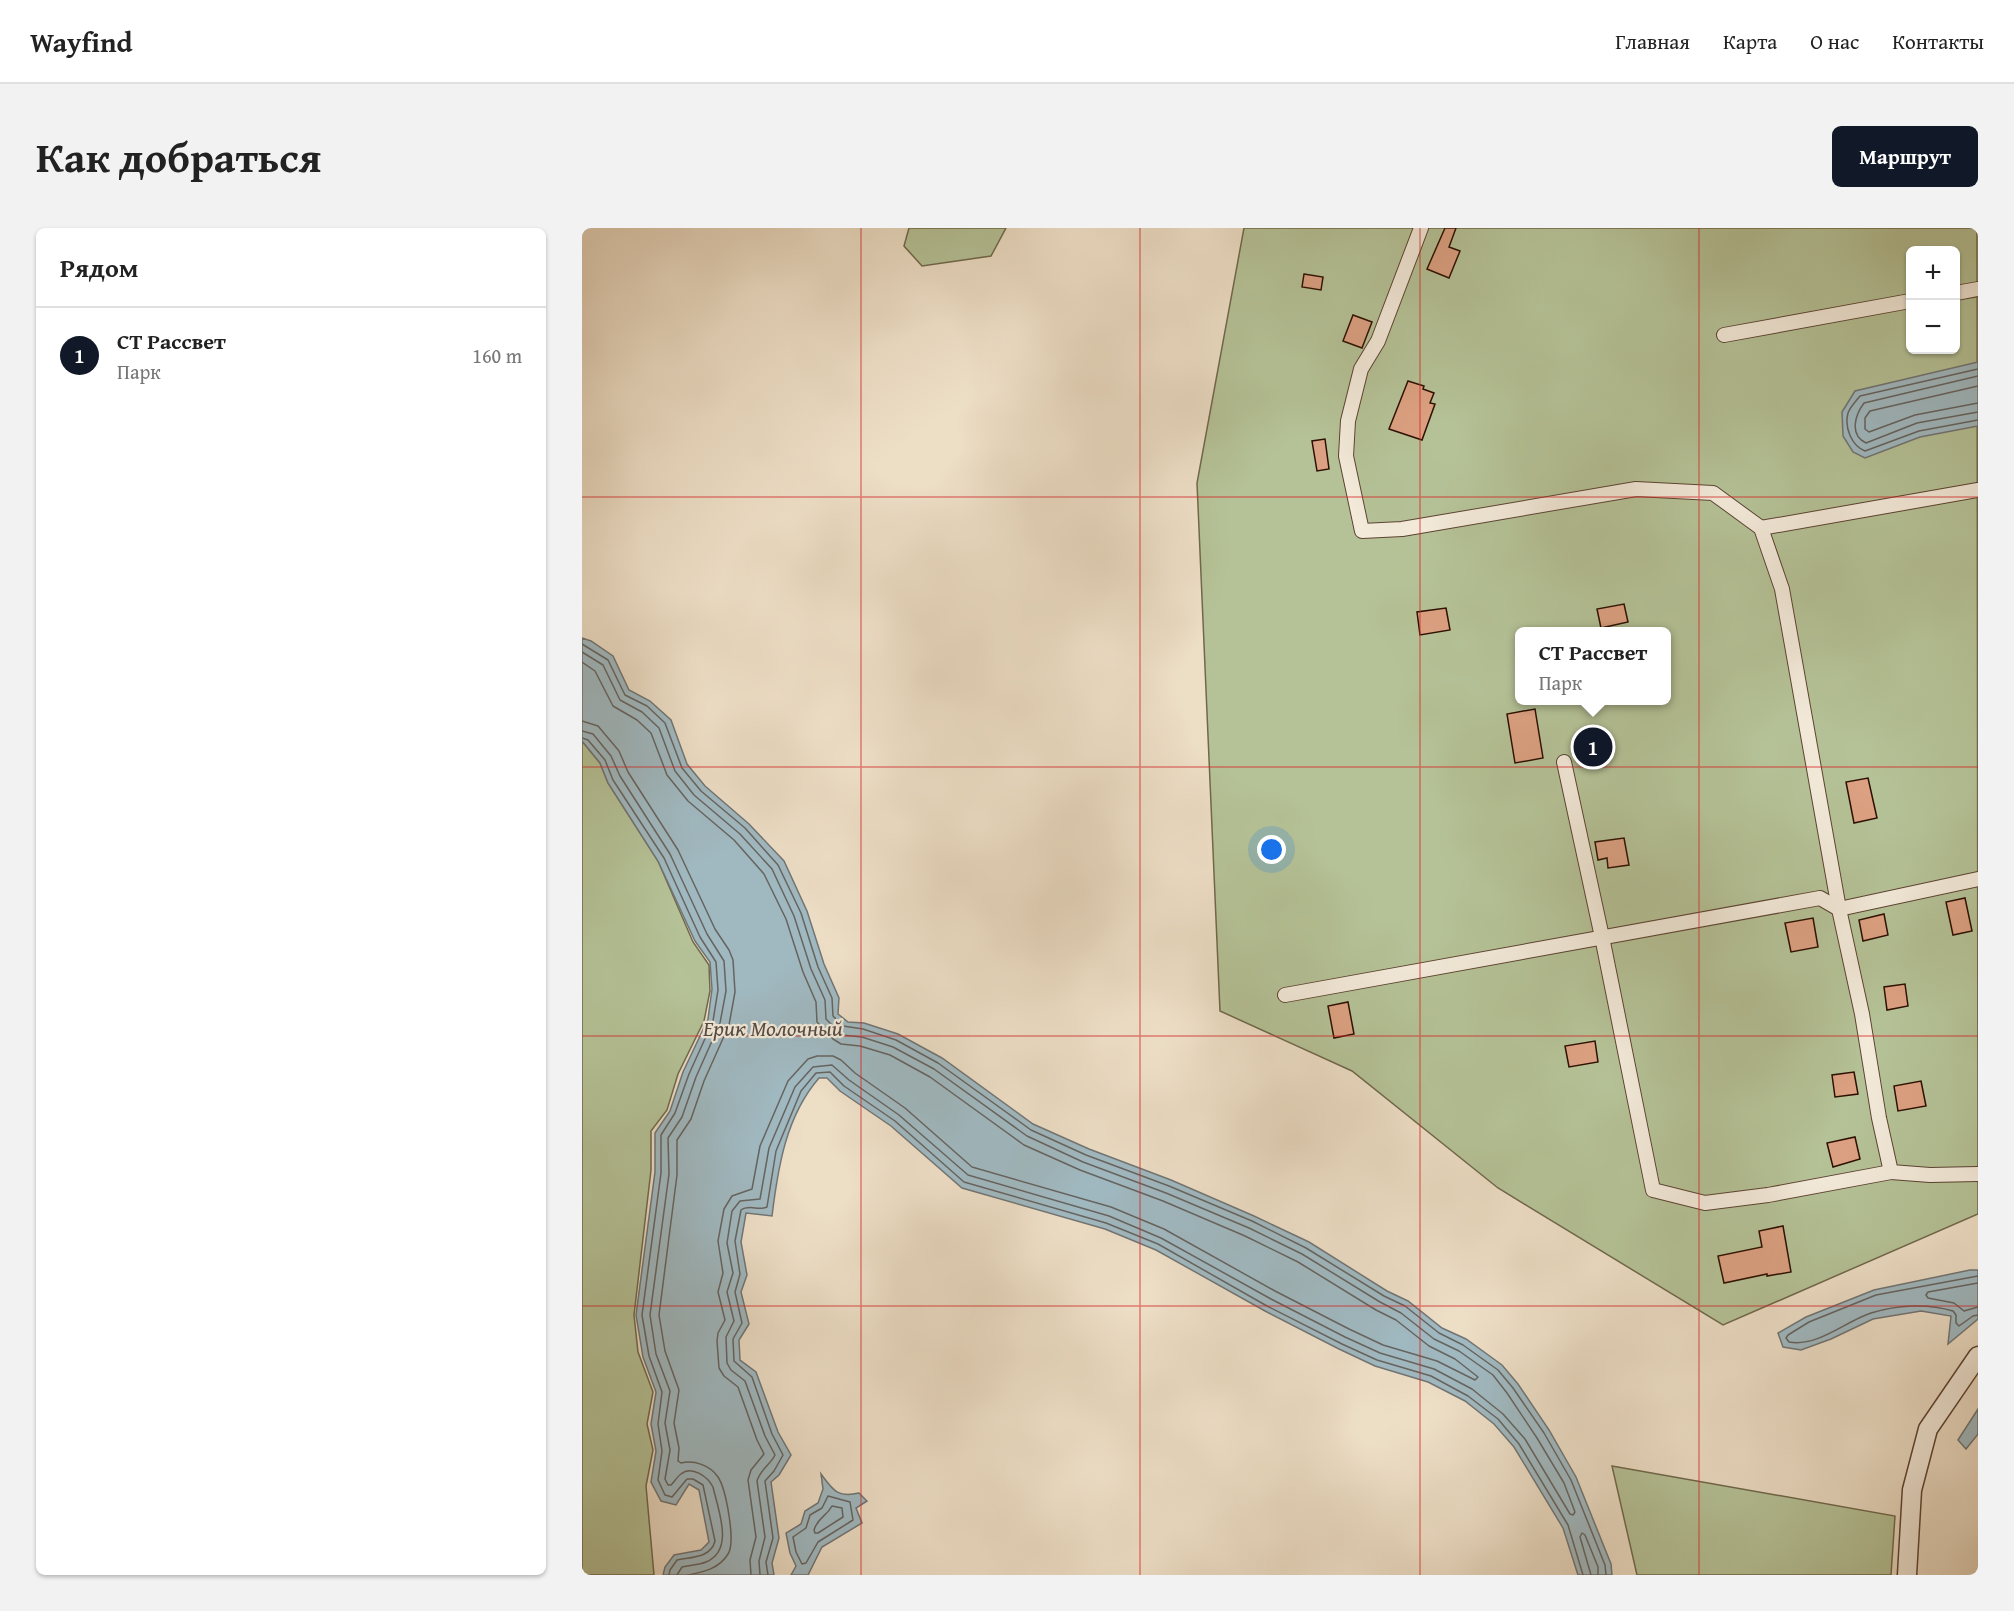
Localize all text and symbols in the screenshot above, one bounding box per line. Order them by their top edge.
text: Wayfind [30,21,132,62]
text: Главная [1615,26,1690,57]
text: Карта [1723,26,1777,57]
text: О нас [1810,26,1859,57]
text: Контакты [1892,26,1984,57]
text: Как добраться [36,126,321,187]
button: Маршрут [1832,126,1978,187]
map controls [1906,246,1960,354]
button: + [1906,246,1960,300]
text: Рядом [60,248,138,287]
button: − [1906,300,1960,354]
text: СТ Рассвет [117,325,226,357]
text: 1 [74,341,85,370]
text: 160 m [472,341,522,370]
text: Парк [117,357,161,386]
popup [1515,627,1671,705]
text: СТ Рассвет [1539,636,1647,668]
text: Парк [1539,668,1582,697]
pin: 1 [1574,724,1612,770]
your location [1257,835,1286,864]
water label: Ерик Молочный [702,1012,843,1044]

